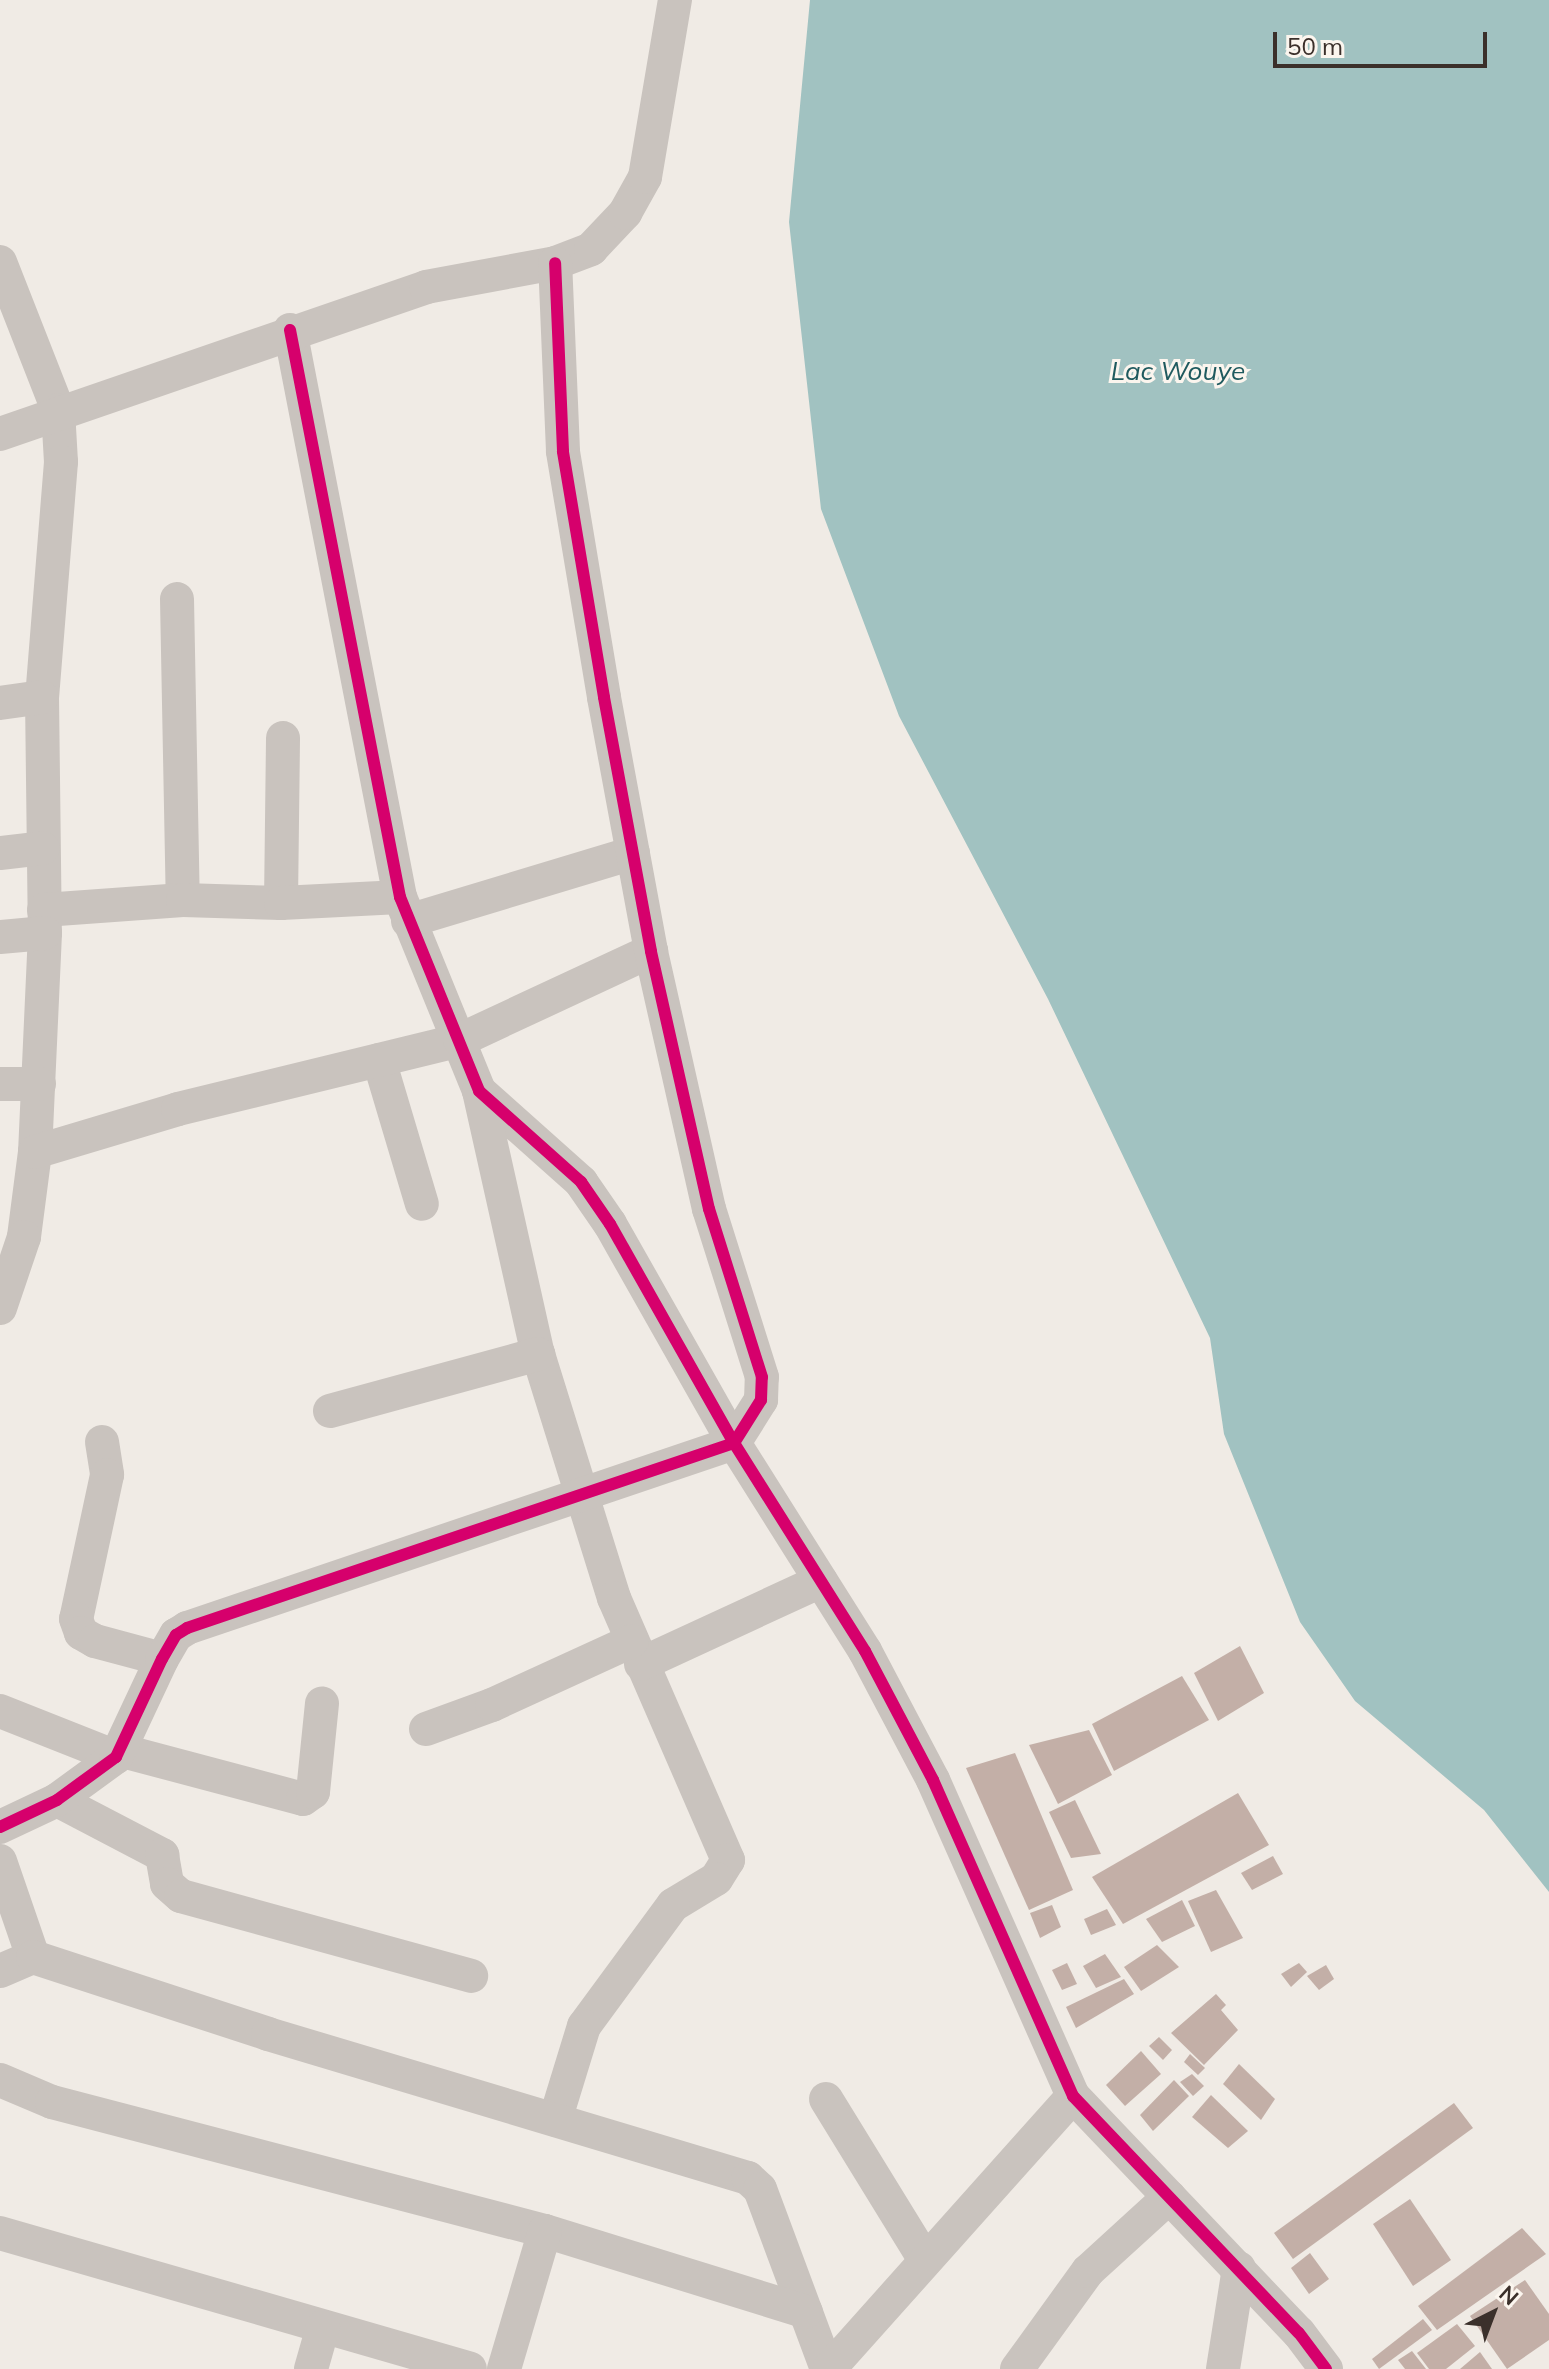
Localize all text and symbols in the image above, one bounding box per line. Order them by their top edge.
scale bar [1277,16,1491,66]
text: 50 m [1287,31,1343,61]
water label: Lac Wouye [1111,355,1245,387]
north arrow [1453,2273,1533,2353]
text: N [1494,2279,1525,2311]

